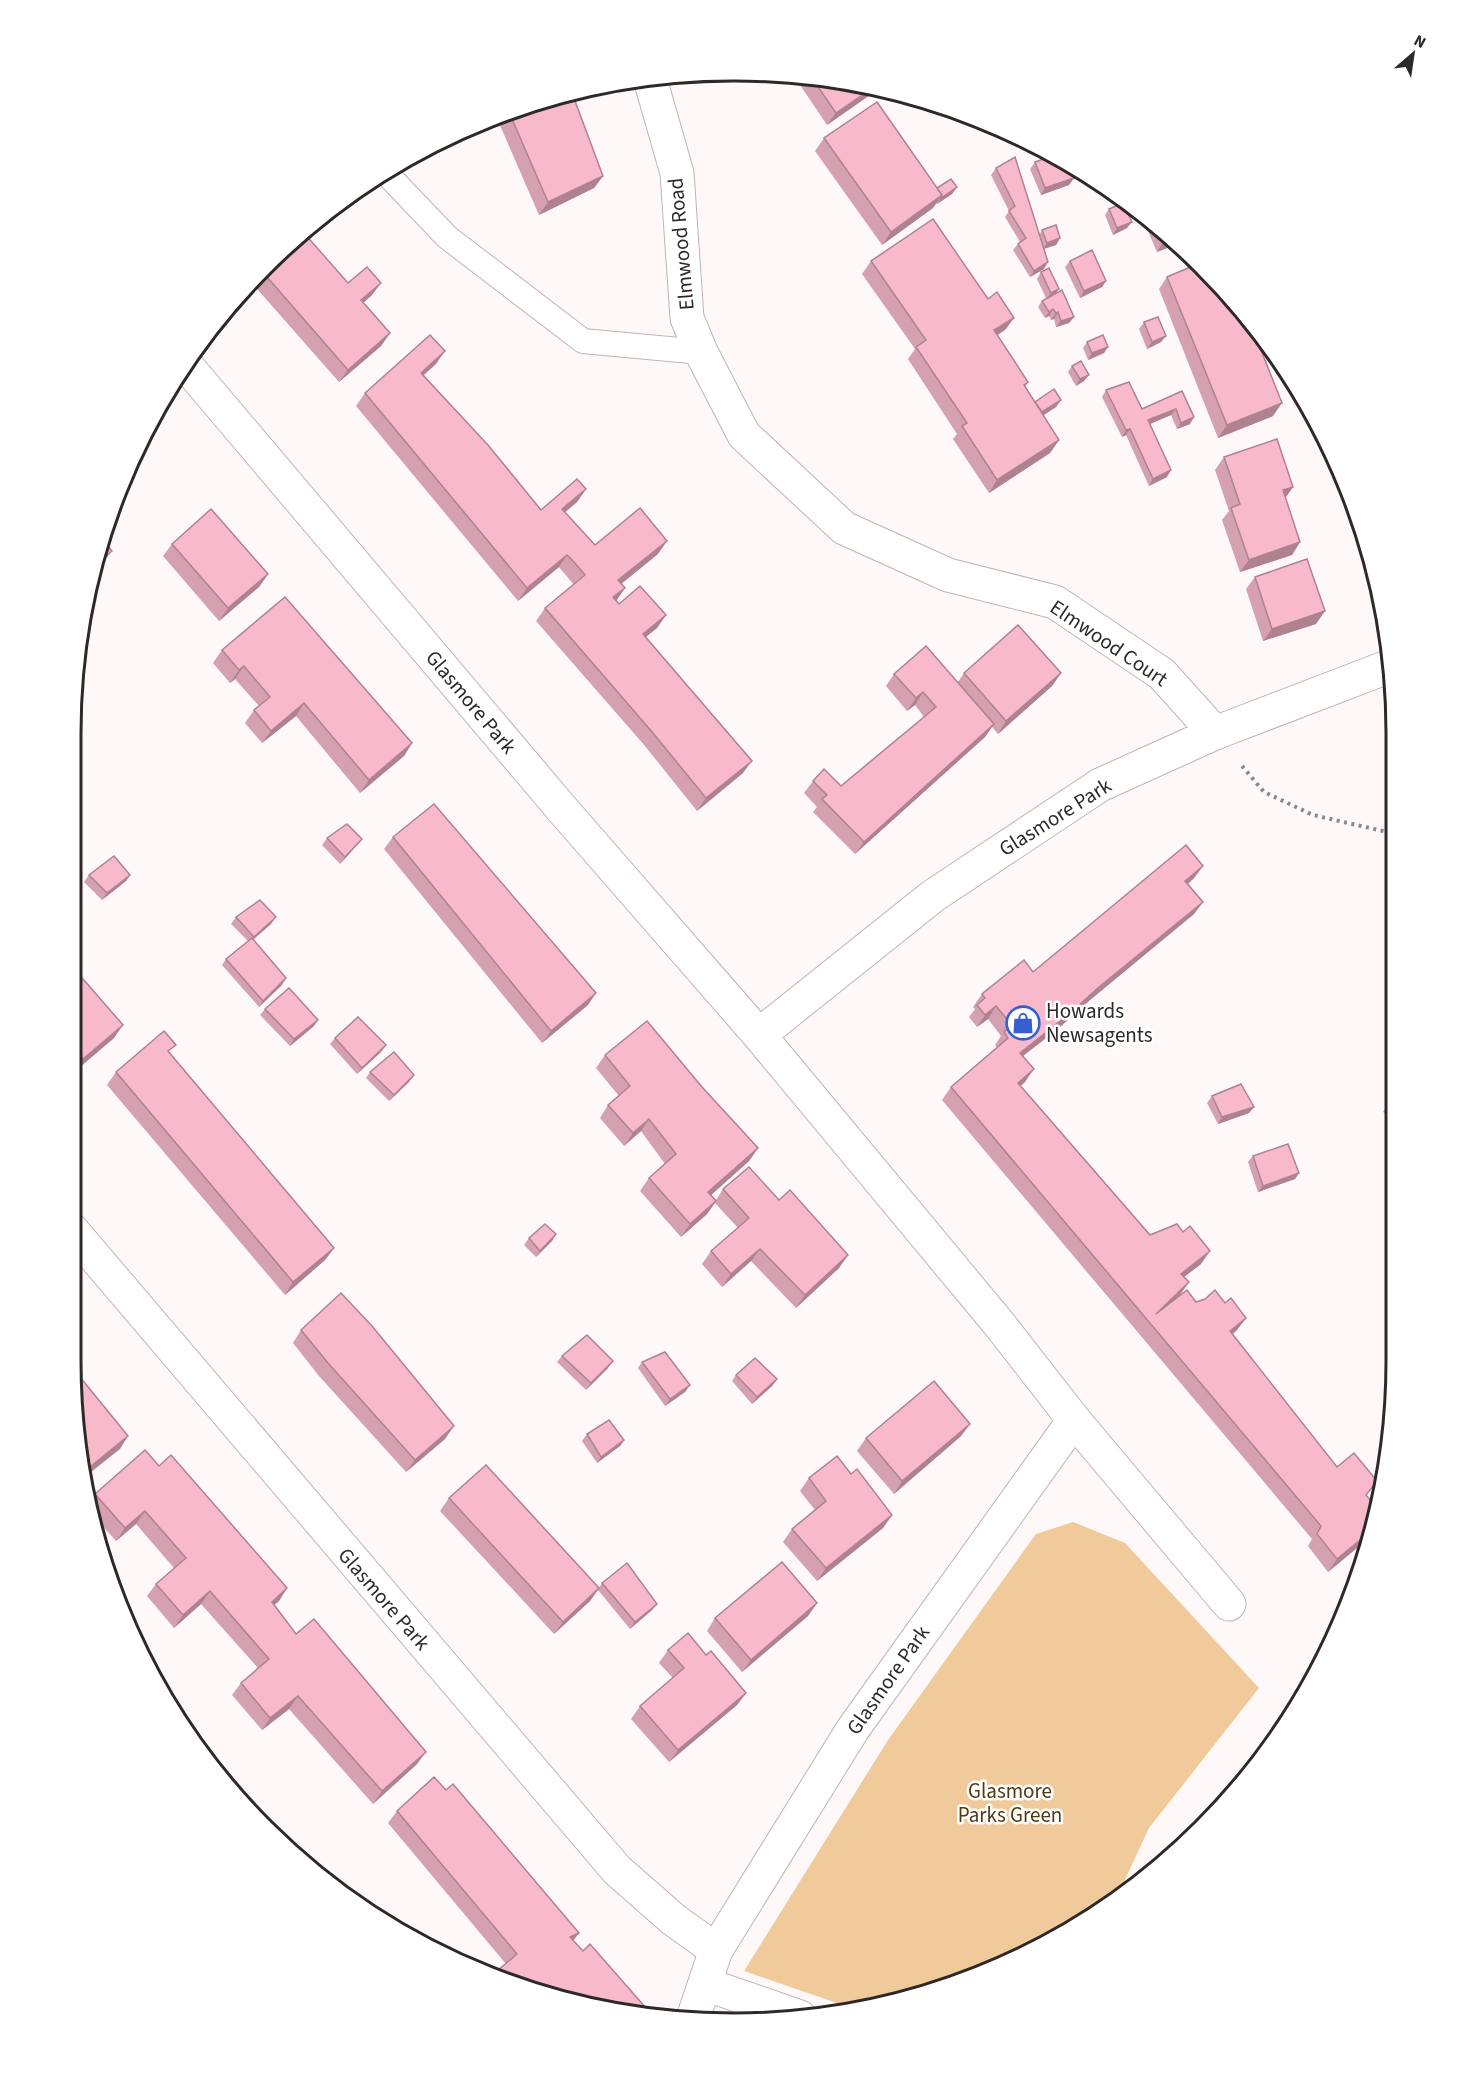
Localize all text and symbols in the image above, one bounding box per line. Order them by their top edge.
north arrow [1383,24,1443,84]
text: N [1410,30,1430,54]
street label: Elmwood Road [660,177,702,311]
street label: Elmwood Court [1044,592,1174,694]
street label: Glasmore Park [419,644,524,761]
street label: Glasmore Park [993,770,1117,863]
place label: Howards Newsagents [1046,996,1153,1050]
shop icon: Howards Newsagents [1005,1005,1041,1041]
street label: Glasmore Park [331,1541,438,1657]
street label: Glasmore Park [839,1619,937,1741]
park label: Glasmore Parks Green [958,1776,1062,1830]

